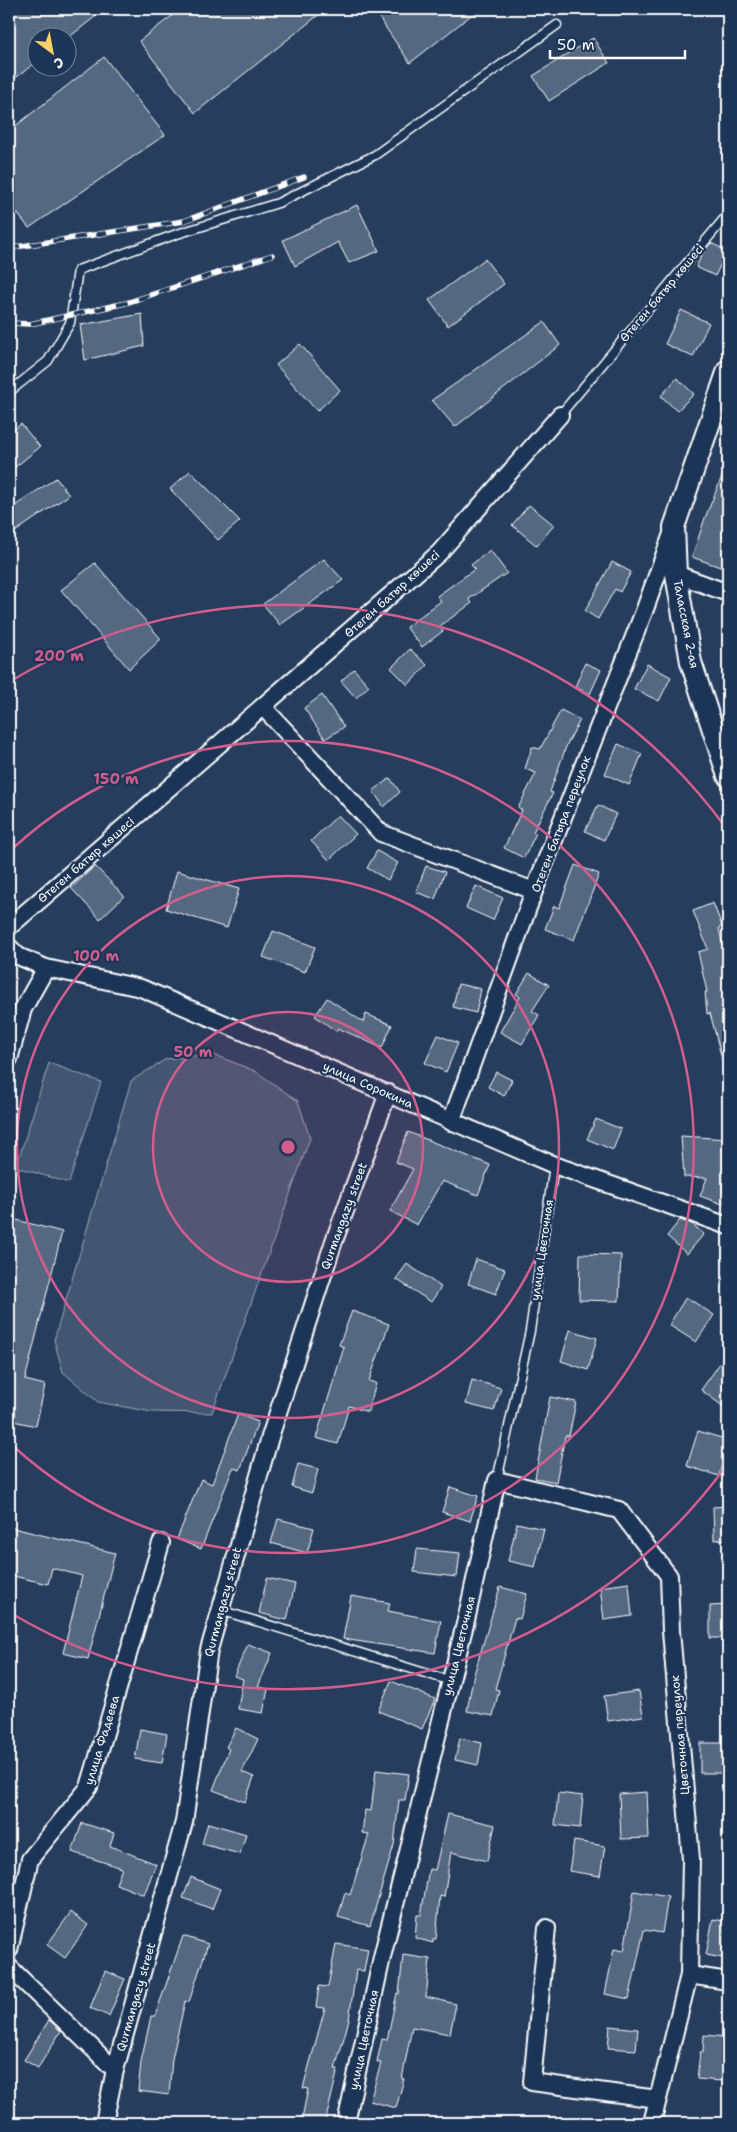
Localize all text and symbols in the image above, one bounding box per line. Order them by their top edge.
north arrow [28,28,78,78]
scale bar [550,28,684,60]
text: 50 m [557,35,595,55]
text: С [50,53,67,73]
street label: Өтеген батыр көшесі [616,241,708,345]
street label: Өтеген батыр көшесі [341,547,443,641]
street label: Таласская 2-ая [670,578,702,670]
text: 200 m [34,646,84,666]
street label: Отеген батыра переулок [528,753,595,895]
text: 150 m [93,769,139,789]
street label: Өтеген батыр көшесі [34,813,138,907]
text: 100 m [73,946,119,966]
text: 50 m [174,1042,213,1062]
street label: улица Сорокина [320,1058,416,1112]
centre of rings [279,1138,297,1156]
street label: Qurmangazy street [317,1160,371,1272]
street label: улица Цветочная [527,1198,557,1302]
street label: Qurmangazy street [201,1545,245,1659]
street label: улица Цветочная [439,1595,479,1697]
street label: Цветочная переулок [667,1674,693,1795]
street label: улица Фадеева [81,1693,123,1787]
street label: Qurmangazy street [113,1941,159,2053]
street label: улица Цветочная [346,1988,382,2092]

